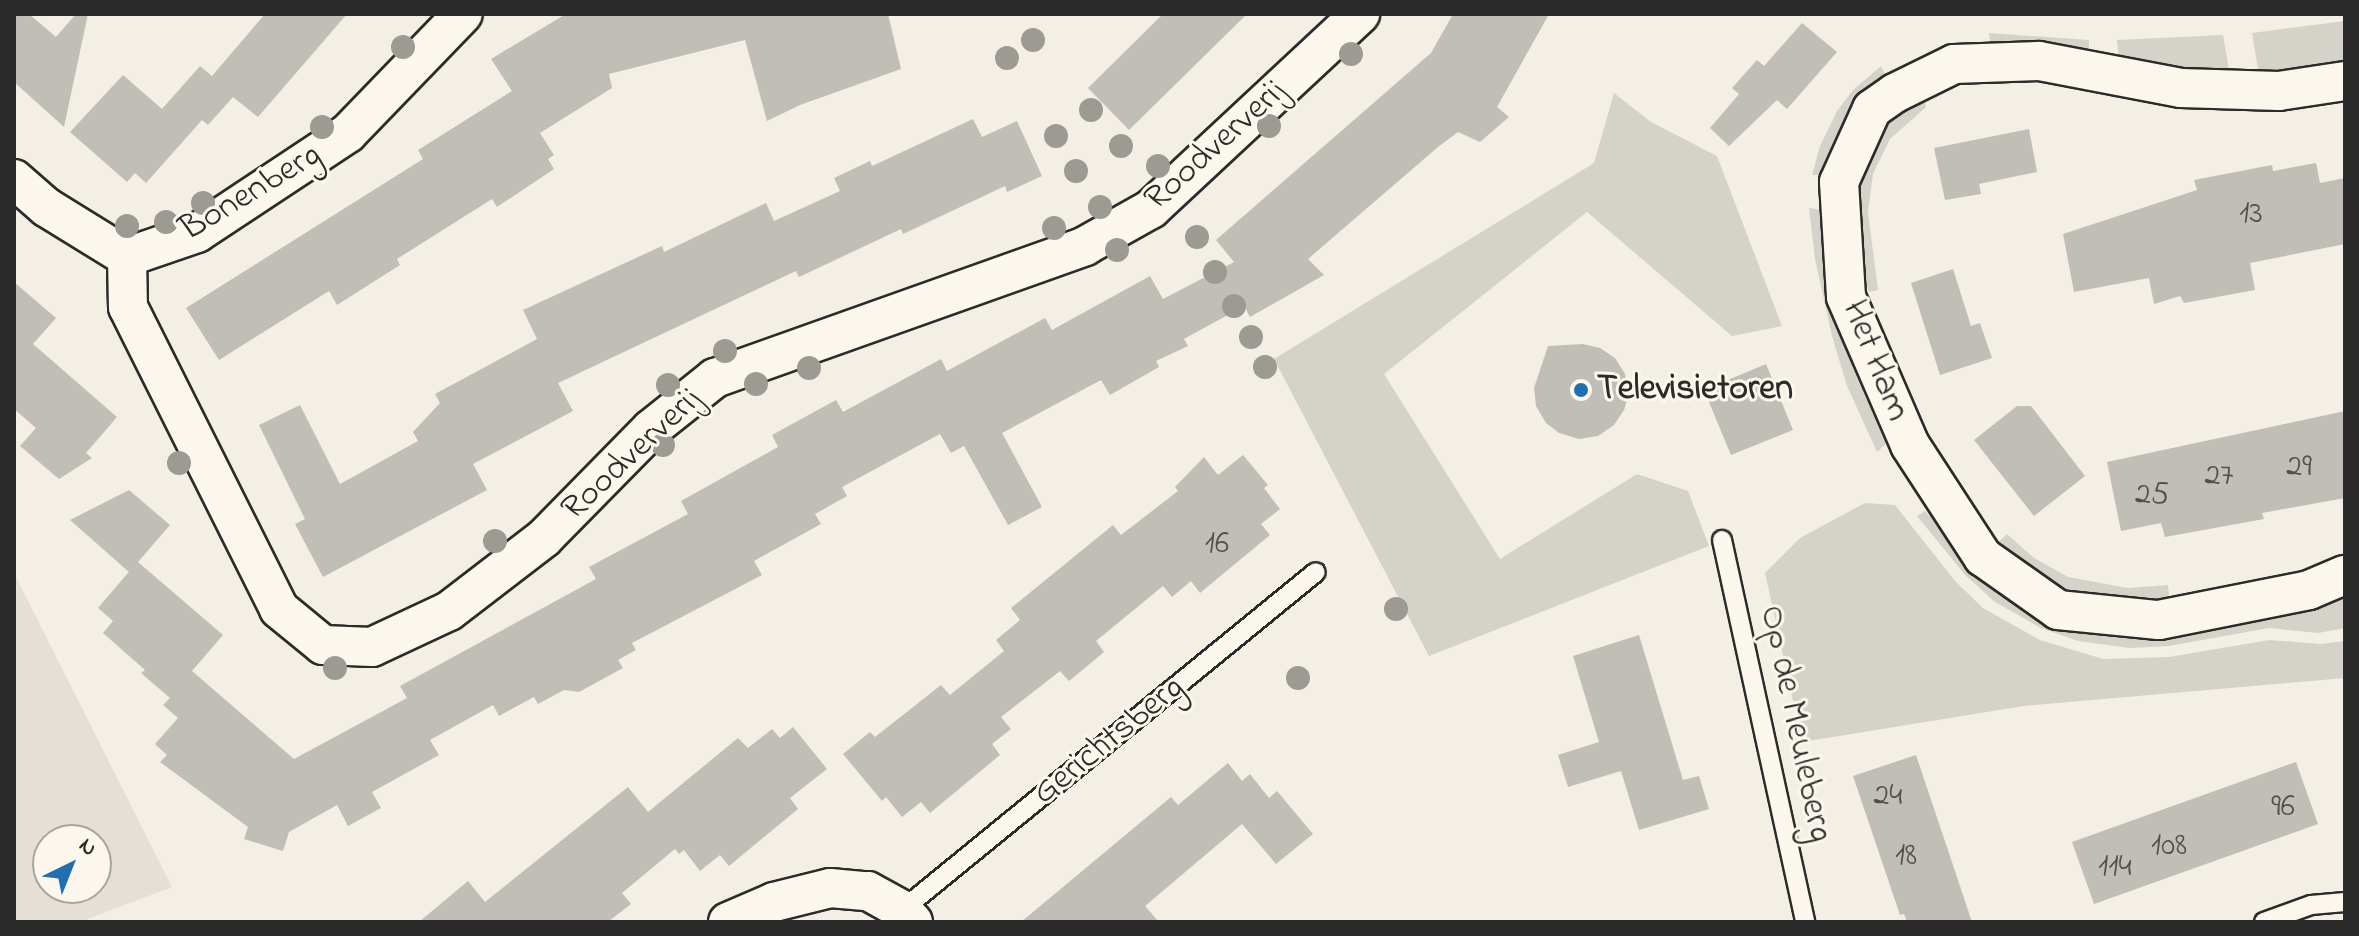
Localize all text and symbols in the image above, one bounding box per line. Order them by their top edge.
street label: Roodververij [1136,71,1296,221]
street label: Bonenberg [173,134,329,252]
house number: 13 [2239,196,2263,234]
street label: Het Ham [1831,294,1919,428]
place label: Televisietoren [1597,368,1793,412]
street label: Roodververij [553,379,711,531]
marker: Televisietoren [1572,381,1590,399]
house number: 29 [2286,449,2312,487]
house number: 27 [2204,458,2234,496]
house number: 25 [2135,477,2169,515]
house number: 16 [1205,526,1229,564]
street label: Op de Meuleberg [1749,602,1841,846]
street label: Gerichtsberg [1025,667,1193,815]
house number: 24 [1873,778,1903,816]
house number: 96 [2271,789,2295,827]
north arrow [32,824,112,904]
house number: 108 [2151,828,2187,866]
text: N [71,831,103,865]
house number: 18 [1895,838,1917,876]
house number: 114 [2098,849,2132,887]

